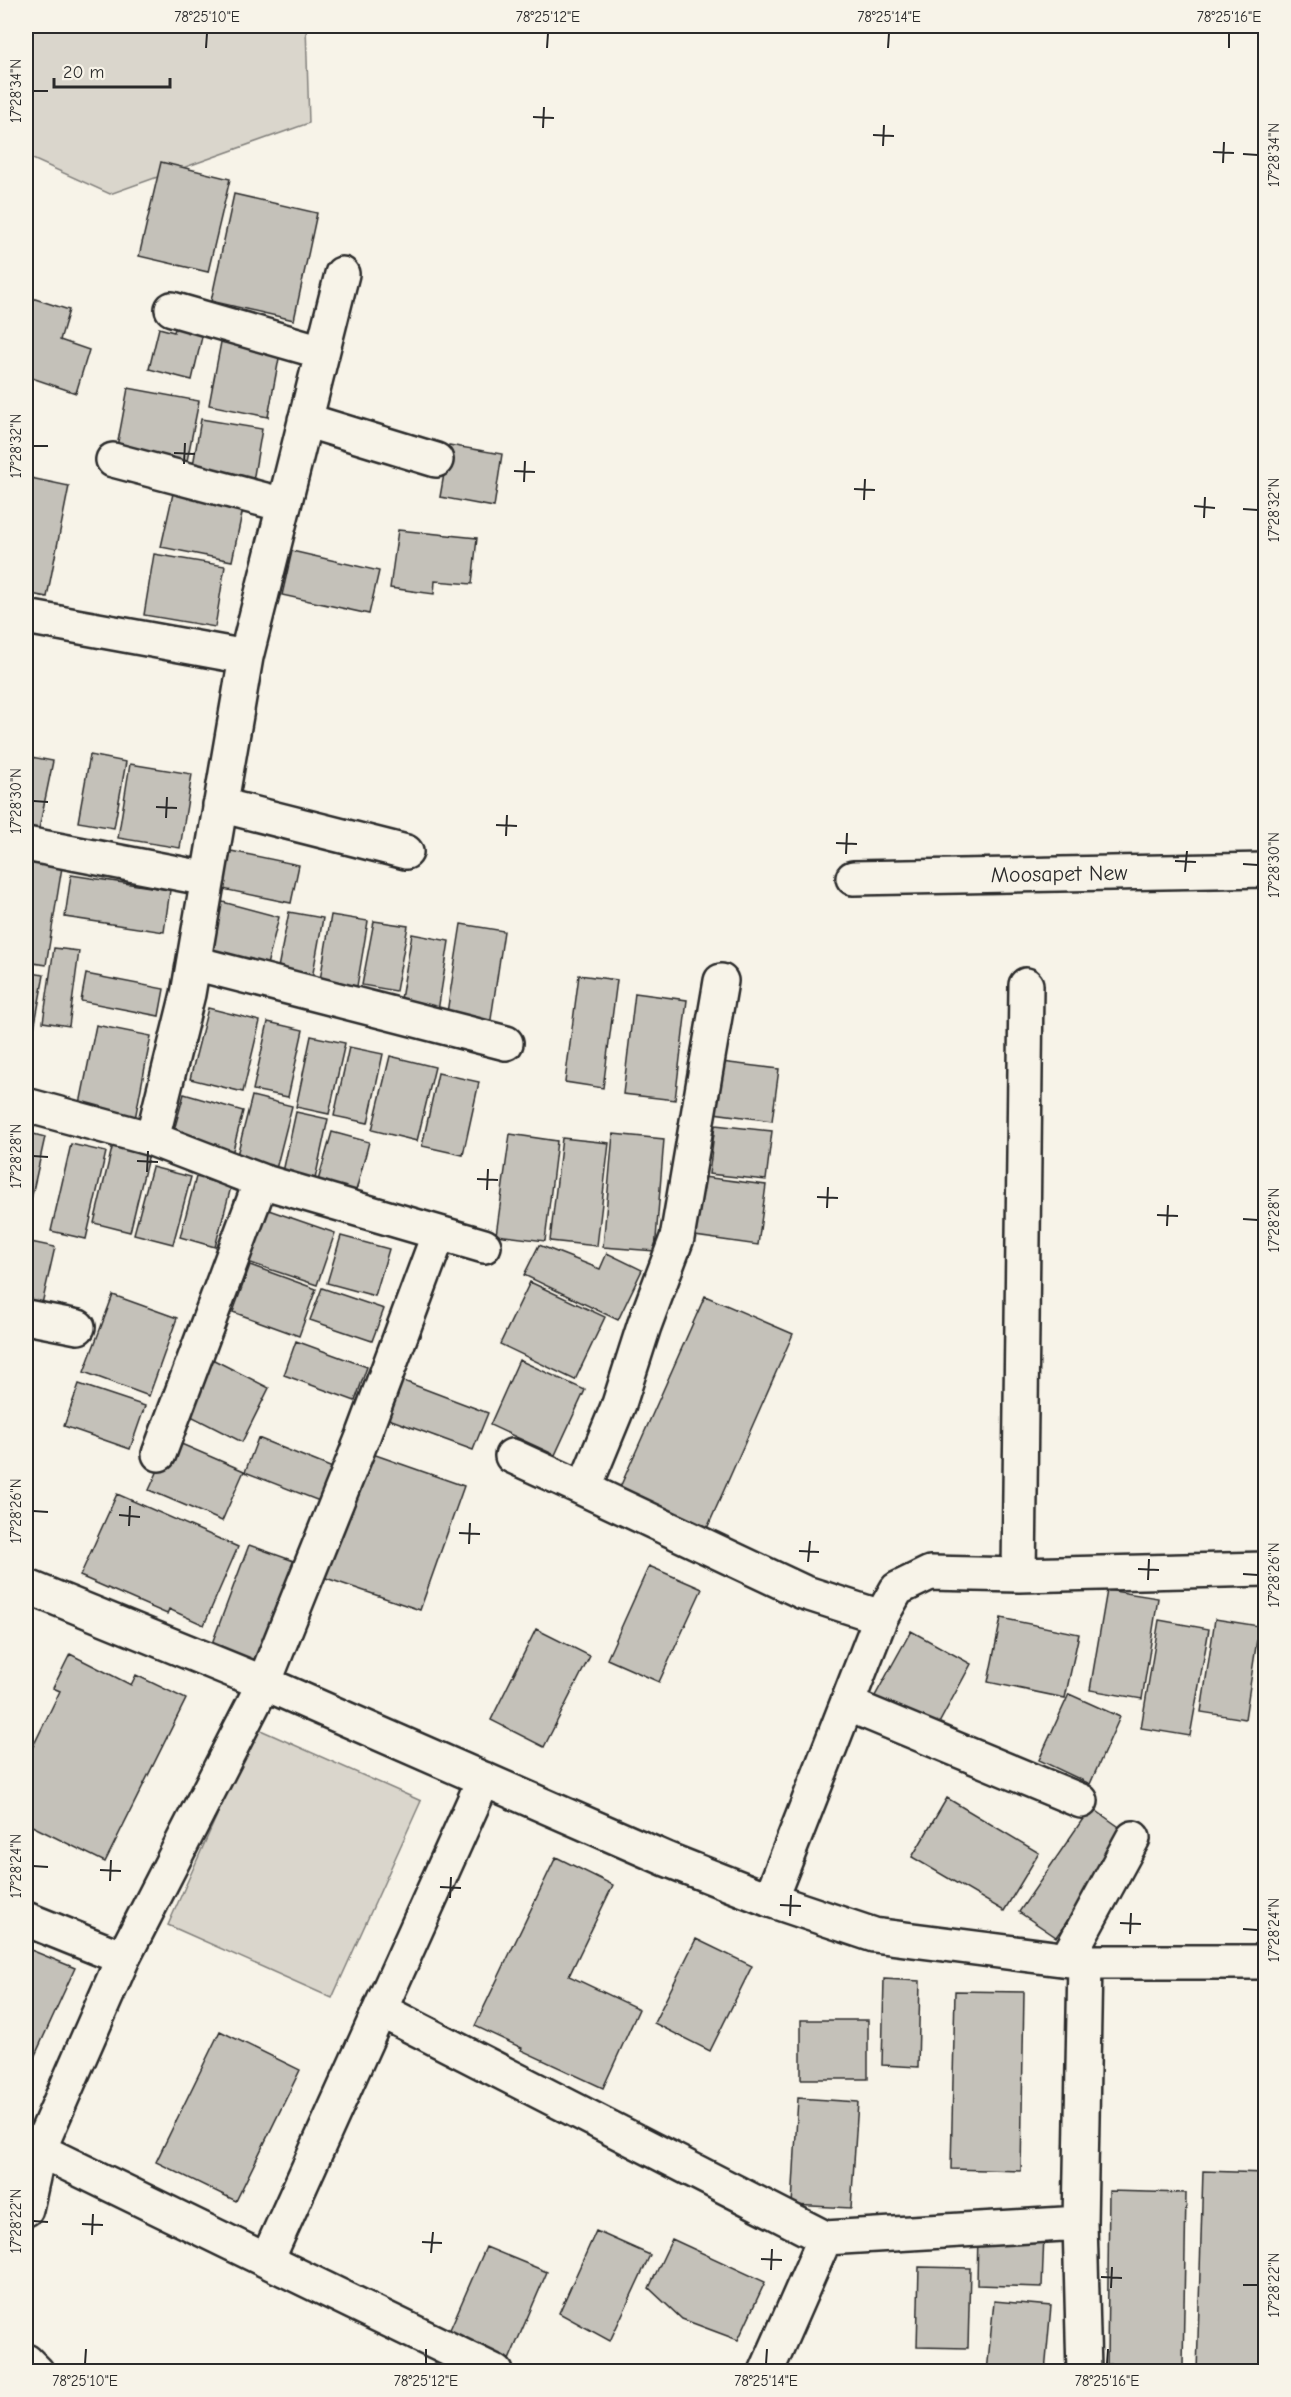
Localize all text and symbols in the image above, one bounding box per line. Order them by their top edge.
text: 78°25'10"E [174,8,240,26]
text: 78°25'12"E [516,8,580,26]
text: 78°25'14"E [857,8,921,26]
text: 78°25'16"E [1197,8,1261,26]
scale bar [54,51,170,89]
text: 17°28'34"N [7,59,25,123]
text: 20 m [63,62,104,83]
text: 17°28'34"N [1265,123,1283,187]
text: 17°28'32"N [7,414,25,478]
text: 17°28'32"N [1265,478,1283,542]
text: 17°28'30"N [7,768,25,834]
text: 17°28'30"N [1265,832,1283,898]
street label: Moosapet New [990,860,1128,888]
text: 17°28'28"N [7,1124,25,1188]
text: 17°28'28"N [1265,1188,1283,1252]
text: 17°28'26"N [7,1478,25,1544]
text: 17°28'26"N [1265,1542,1283,1608]
text: 17°28'24"N [7,1834,25,1898]
text: 17°28'24"N [1265,1898,1283,1962]
text: 17°28'22"N [7,2189,25,2253]
text: 17°28'22"N [1265,2253,1283,2317]
text: 78°25'10"E [52,2372,118,2390]
text: 78°25'12"E [394,2372,458,2390]
text: 78°25'14"E [734,2372,798,2390]
text: 78°25'16"E [1075,2372,1139,2390]

